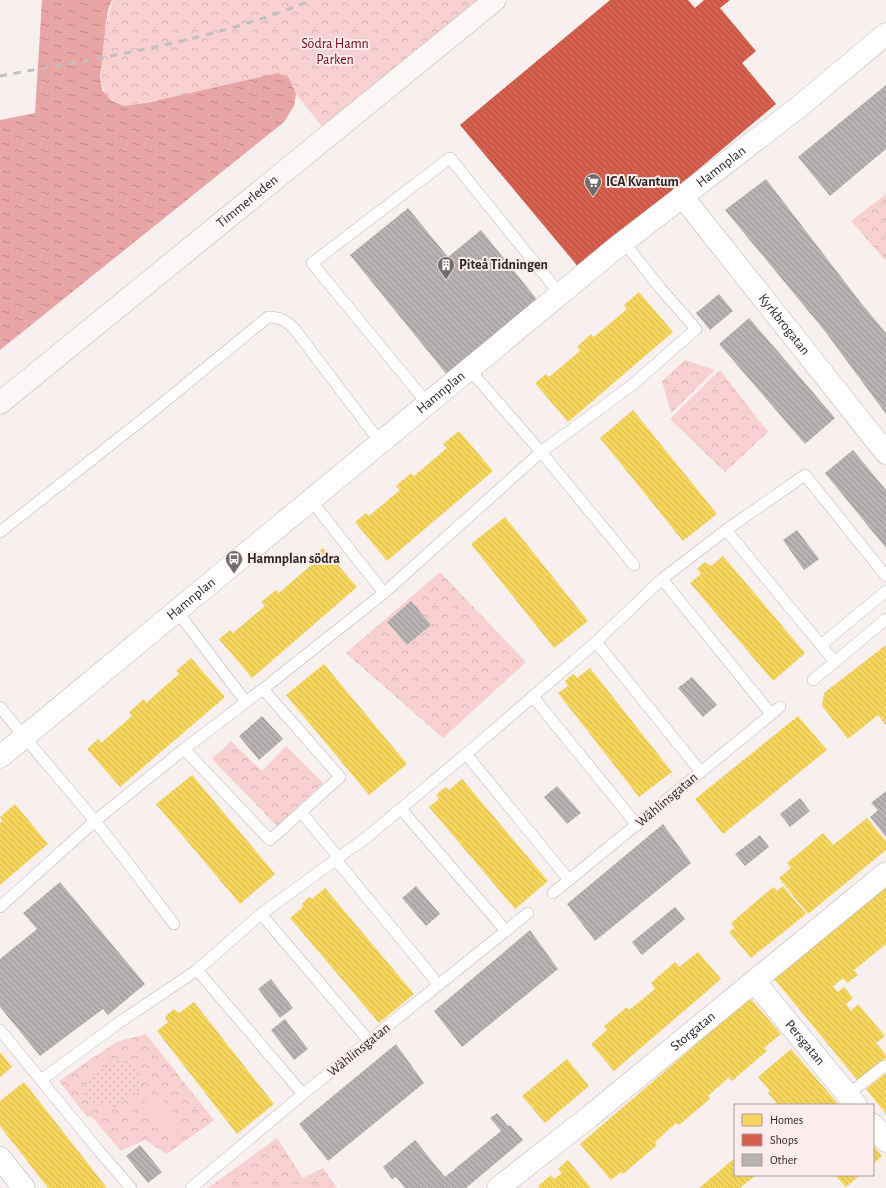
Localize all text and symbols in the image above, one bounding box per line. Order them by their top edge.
park label: Södra Hamn Parken [301,37,369,67]
street label: Hamnplan [694,143,748,190]
supermarket icon: ICA Kvantum [583,172,603,197]
street label: Timmerleden [214,173,281,231]
place label: ICA Kvantum [606,175,679,189]
building icon: Piteå Tidningen [436,255,456,280]
place label: Piteå Tidningen [459,258,548,272]
street label: Kyrkbrogatan [756,291,812,358]
street label: Hamnplan [414,369,468,416]
bus stop icon: Hamnplan södra [224,549,244,574]
place label: Hamnplan södra [247,552,340,566]
street label: Hamnplan [164,575,218,623]
street label: Wåhlinsgatan [633,770,701,830]
street label: Storgatan [668,1009,718,1054]
street label: Persgatan [782,1017,827,1068]
street label: Wåhlinsgatan [325,1021,393,1079]
legend [734,1104,874,1176]
text: Homes [770,1114,803,1126]
text: Shops [770,1134,798,1146]
text: Other [770,1154,797,1166]

